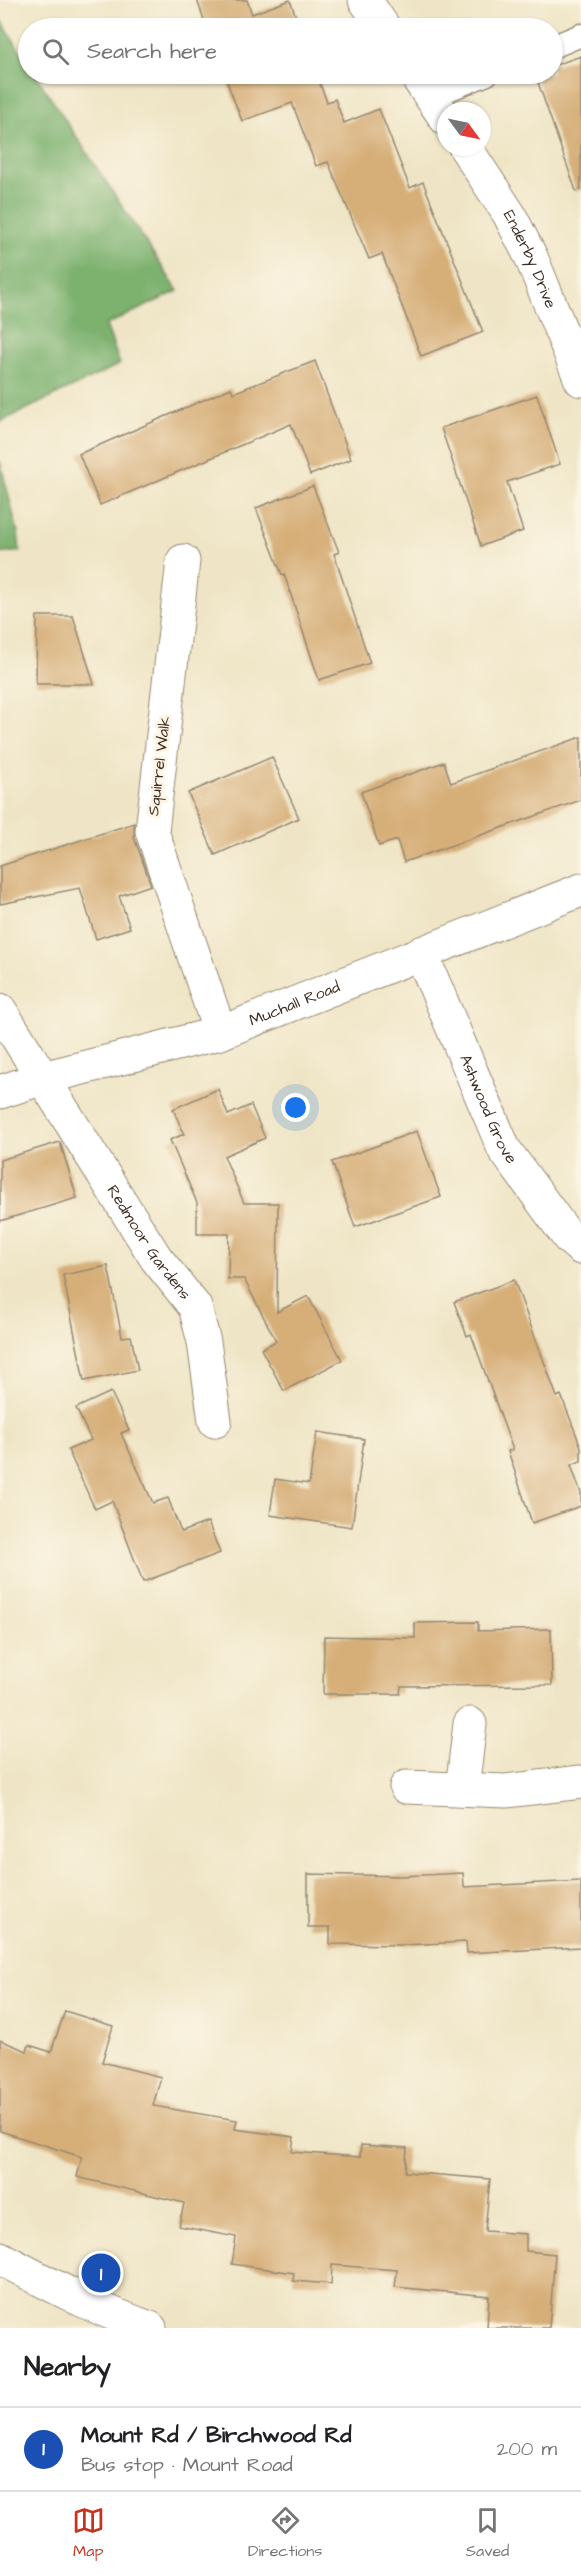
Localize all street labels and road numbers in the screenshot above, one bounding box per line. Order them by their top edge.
street label: Enderby Drive [498,206,562,312]
street label: Squirrel Walk [142,715,176,817]
street label: Muchall Road [246,976,343,1031]
street label: Ashwood Grove [454,1051,522,1169]
street label: Redmoor Gardens [102,1181,196,1304]

